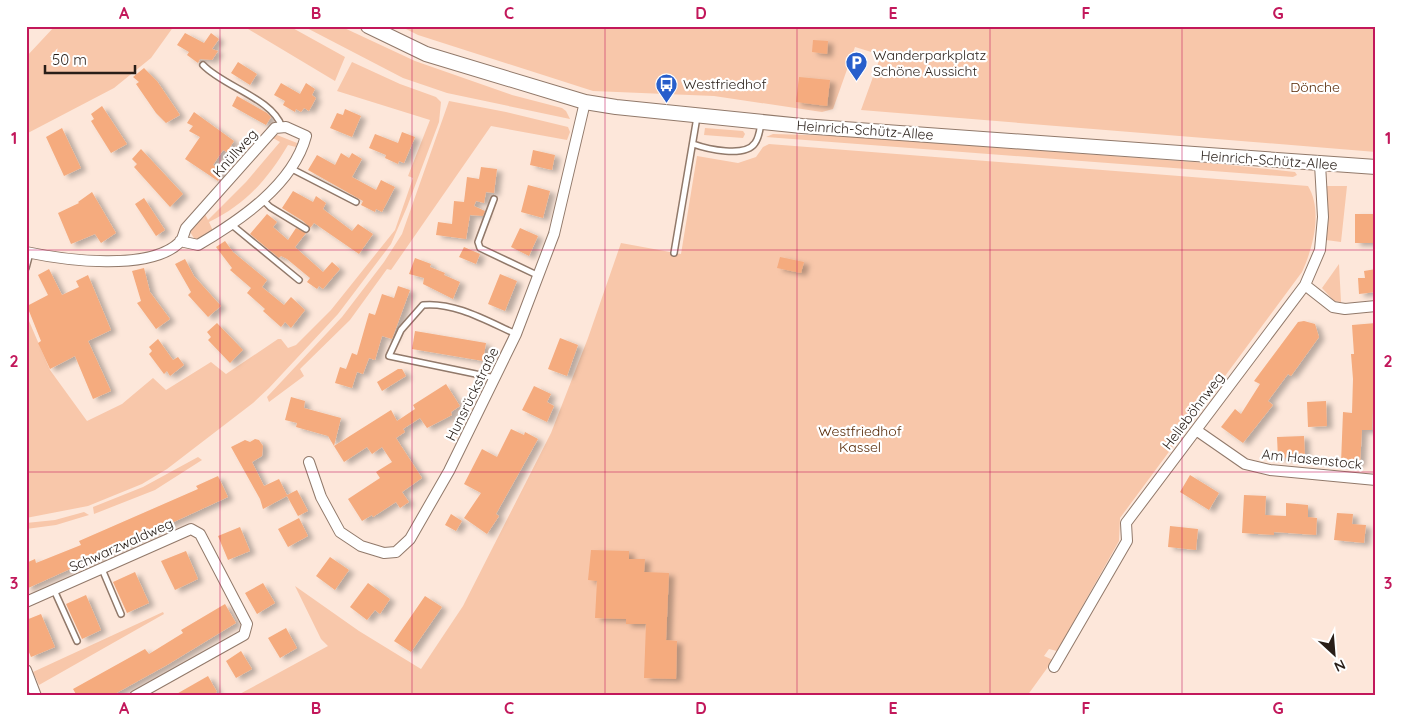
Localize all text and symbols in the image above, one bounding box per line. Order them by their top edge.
text: A [119,3,130,23]
text: B [311,3,321,23]
text: C [504,3,514,23]
text: D [695,3,707,23]
text: E [888,3,898,23]
text: F [1082,3,1091,23]
text: G [1272,3,1284,23]
scale bar [45,42,135,74]
place label: Wanderparkplatz Schöne Aussicht [873,46,987,80]
text: 50 m [52,50,87,69]
parking icon: Wanderparkplatz Schöne Aussicht [845,51,869,82]
bus stop icon: Westfriedhof [655,72,679,103]
place label: Westfriedhof [683,75,766,93]
park label: Dönche [1290,78,1340,96]
street label: Heinrich-Schütz-Allee [796,116,934,144]
street label: Knüllweg [209,125,261,181]
text: 1 [11,128,17,148]
text: 1 [1385,128,1391,148]
street label: Heinrich-Schütz-Allee [1200,146,1338,174]
street label: Hunsrückstraße [442,344,503,444]
text: 2 [9,351,19,371]
text: 2 [1383,351,1393,371]
street label: Helleböhnweg [1158,369,1228,453]
park label: Westfriedhof Kassel [818,422,902,456]
street label: Am Hasenstock [1261,445,1363,473]
street label: Schwarzwaldweg [66,514,176,576]
text: 3 [10,573,18,593]
text: 3 [1384,573,1392,593]
north arrow [1310,630,1360,680]
text: N [1331,655,1348,676]
text: A [119,698,130,718]
text: B [311,698,321,718]
text: C [504,698,514,718]
text: D [695,698,707,718]
text: E [888,698,898,718]
text: F [1082,698,1091,718]
text: G [1272,698,1284,718]

